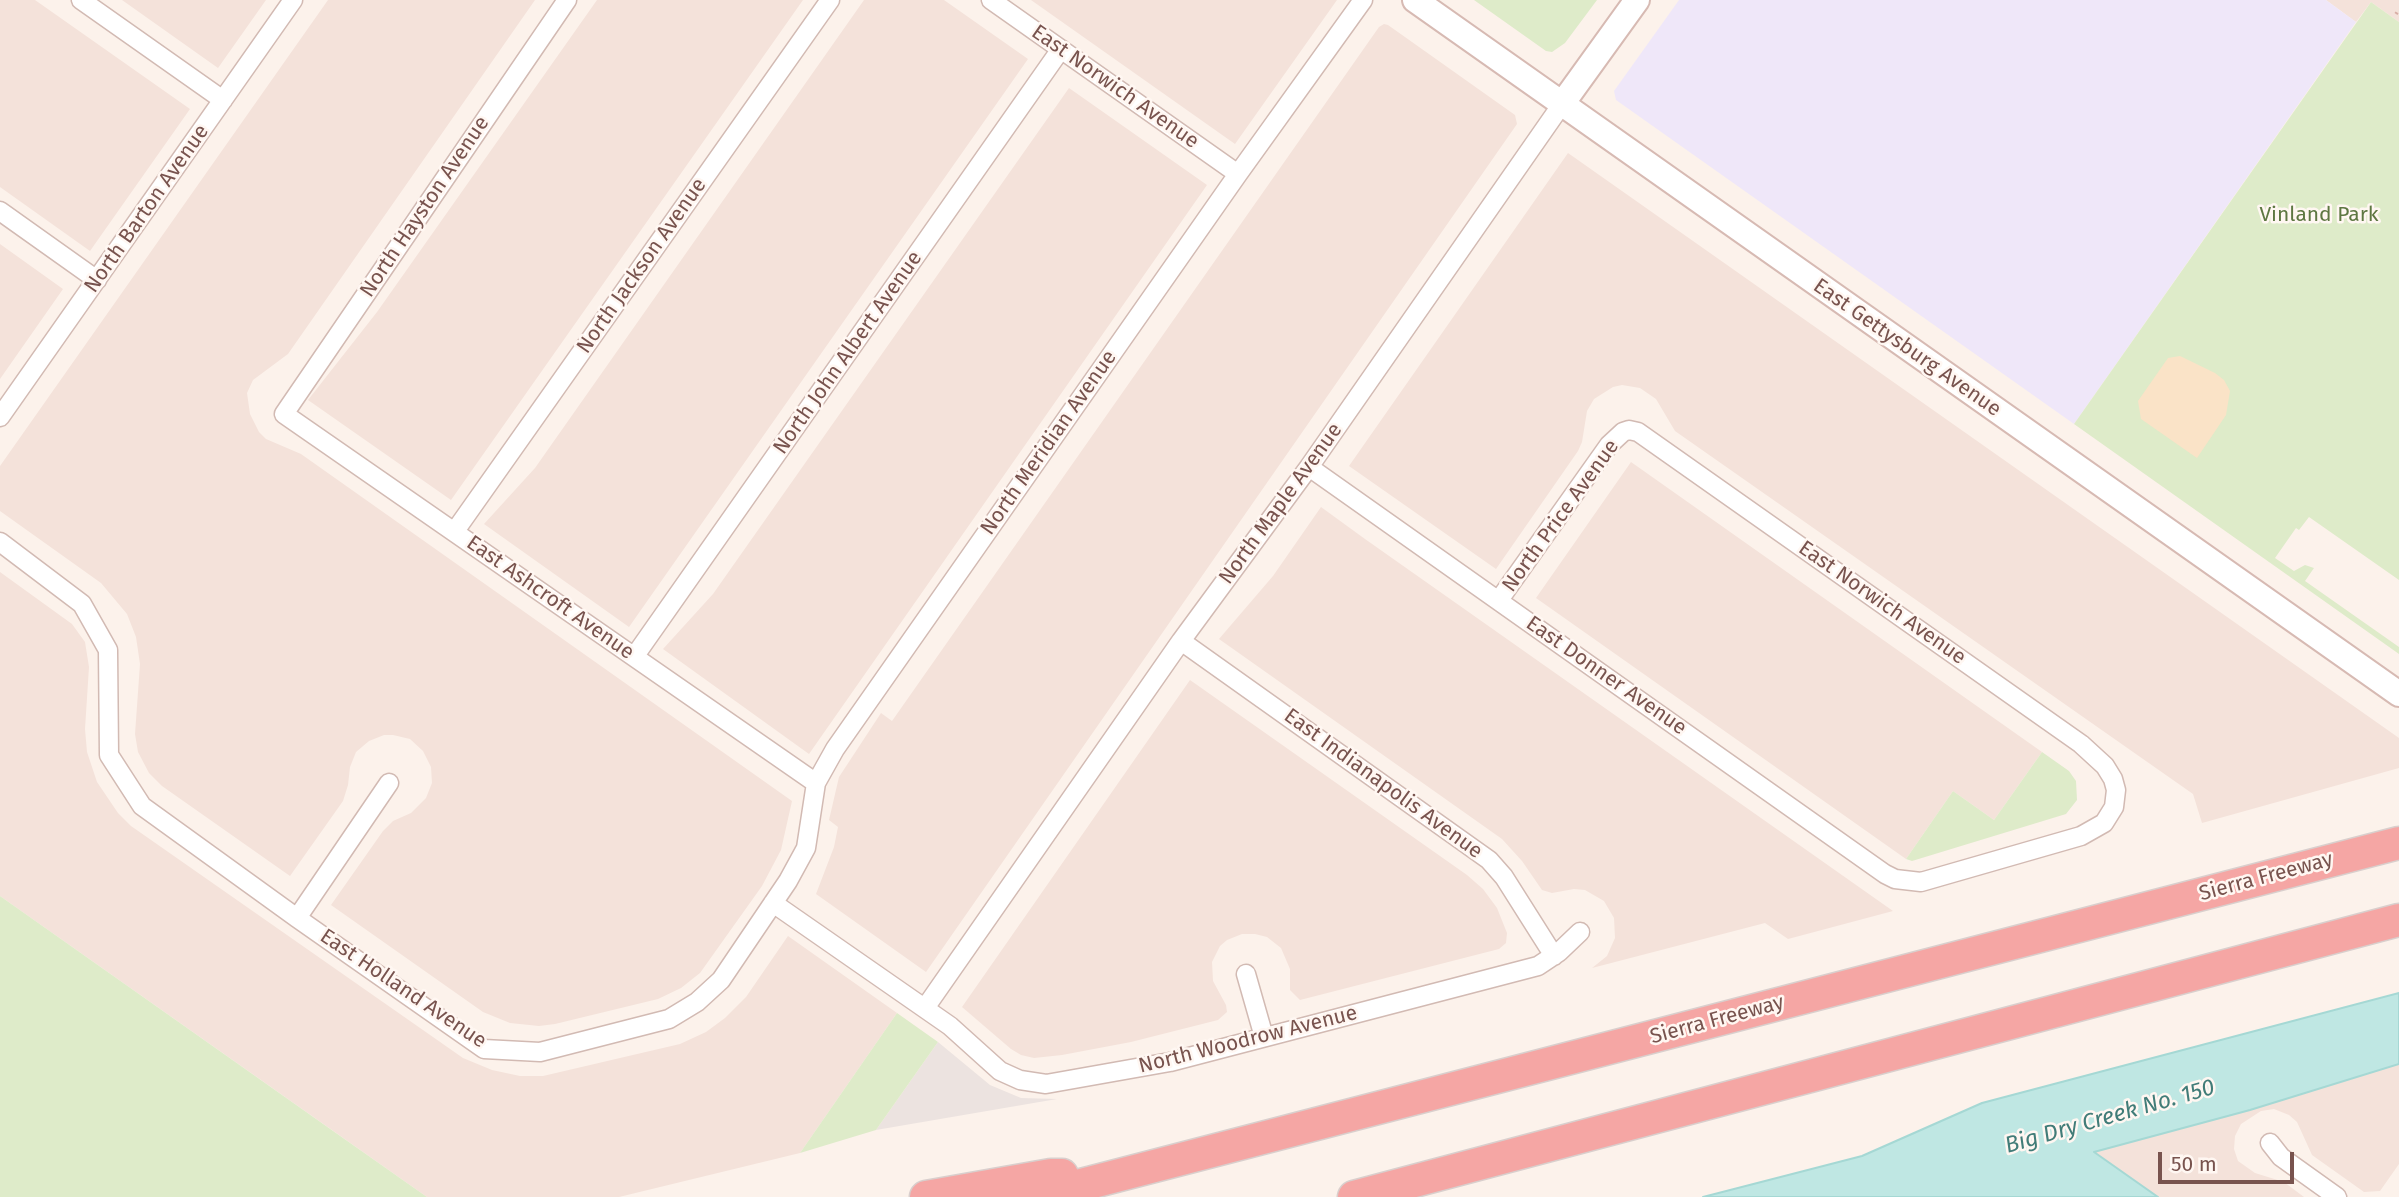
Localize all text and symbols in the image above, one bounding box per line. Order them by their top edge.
street label: East Norwich Avenue [1026,20,1204,154]
street label: North Hayston Avenue [355,112,495,302]
street label: North Barton Avenue [79,120,215,298]
street label: North Jackson Avenue [572,173,712,359]
park label: Vinland Park [2259,202,2379,228]
street label: North John Albert Avenue [768,247,928,459]
street label: East Gettysburg Avenue [1808,274,2006,422]
street label: North Meridian Avenue [976,346,1122,540]
street label: North Maple Avenue [1214,418,1348,590]
street label: North Price Avenue [1497,435,1625,597]
street label: East Ashcroft Avenue [461,531,639,665]
street label: East Norwich Avenue [1793,536,1971,670]
street label: East Donner Avenue [1521,611,1691,741]
street label: East Indianapolis Avenue [1279,704,1487,864]
street label: Sierra Freeway [2196,847,2336,907]
street label: East Holland Avenue [315,924,491,1054]
street label: Sierra Freeway [1647,990,1787,1050]
street label: North Woodrow Avenue [1136,1001,1360,1079]
water label: Big Dry Creek No. 150 [2002,1074,2218,1160]
scale bar [2161,1138,2298,1182]
text: 50 m [2171,1151,2217,1177]

